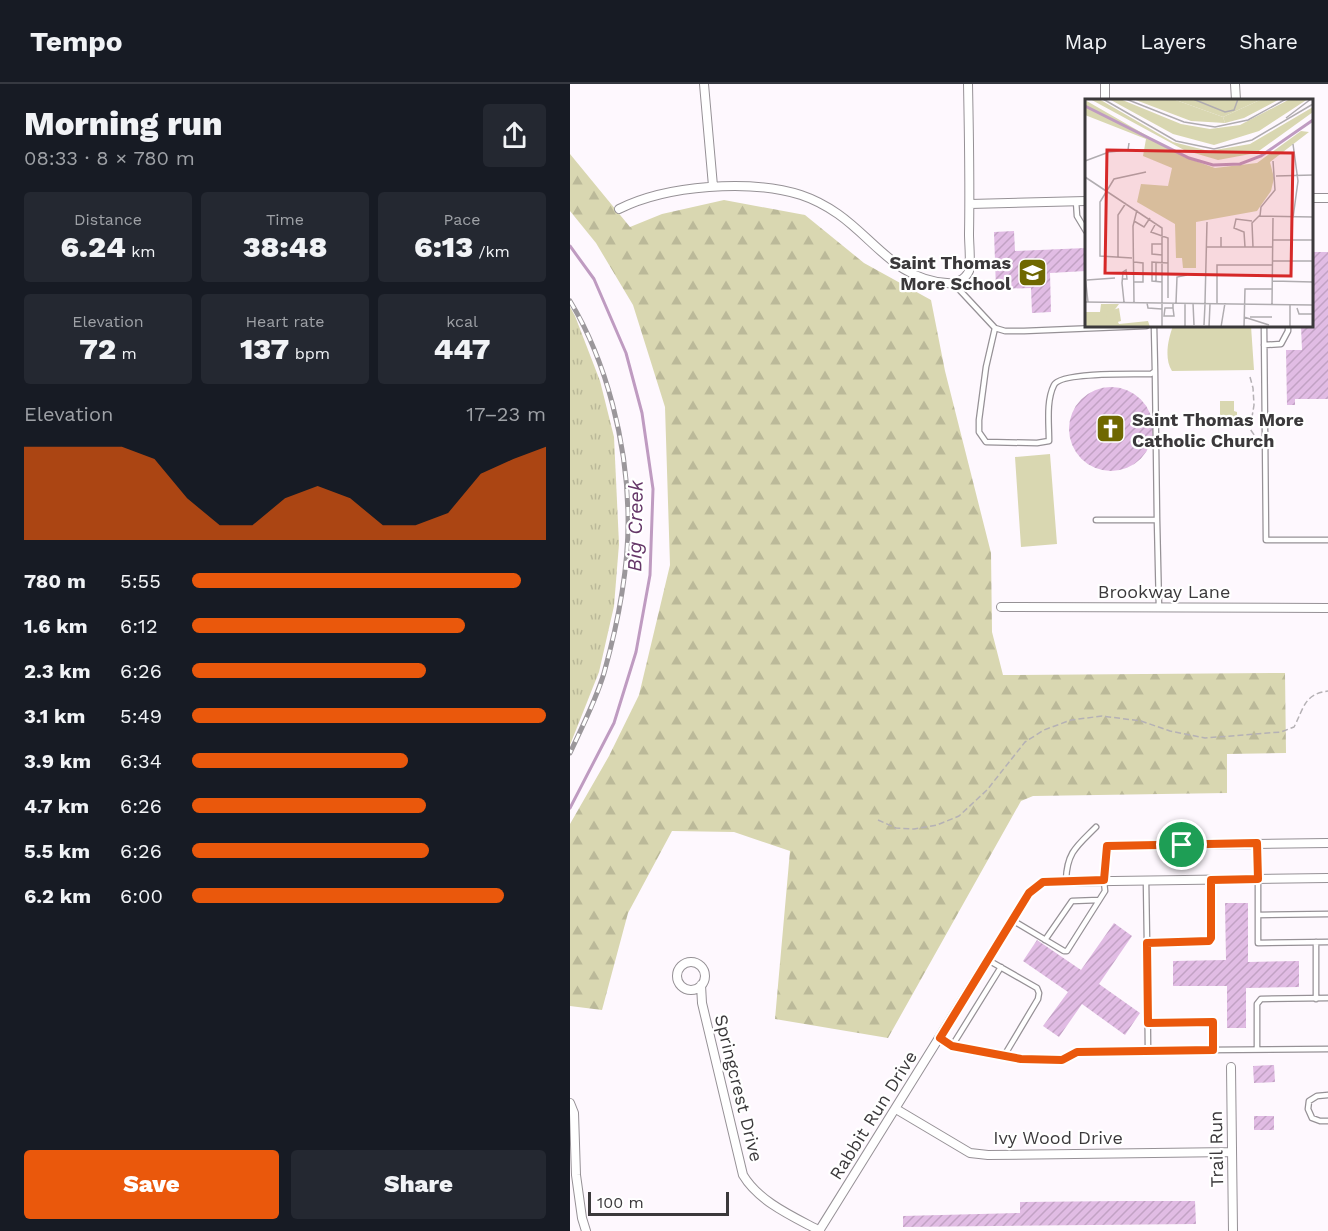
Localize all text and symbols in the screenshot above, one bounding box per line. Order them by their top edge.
text: Tempo [30,25,123,58]
text: Map [1064,29,1107,54]
text: Layers [1140,29,1206,54]
text: Share [1239,29,1298,54]
inset map [1085,99,1313,327]
text: Morning run [24,104,223,143]
button: share [483,104,546,167]
text: 08:33 · 8 × 780 m [24,146,195,170]
text: Distance [74,210,142,229]
text: Time [266,210,304,229]
text: Pace [443,210,481,229]
text: 6.24 [61,229,126,264]
text: 38:48 [243,229,327,264]
text: 6:13 [414,229,473,264]
text: km [126,242,155,261]
text: /km [473,242,510,261]
place label: Saint Thomas More School [889,252,1011,294]
school or university icon: Saint Thomas More School [1016,256,1048,288]
text: Elevation [72,312,144,331]
text: Heart rate [245,312,325,331]
text: kcal [446,312,478,331]
text: 72 [79,331,116,366]
text: 137 [240,331,289,366]
text: 447 [434,331,490,366]
text: m [116,344,137,363]
text: bpm [289,344,330,363]
text: Elevation [24,402,113,426]
text: 17–23 m [466,402,546,426]
place label: Saint Thomas More Catholic Church [1132,409,1304,451]
church icon: Saint Thomas More Catholic Church [1095,413,1127,445]
water label: Big Creek [622,479,648,572]
text: 780 m [24,569,86,593]
text: 5:55 [120,569,161,593]
street label: Brookway Lane [1098,581,1230,602]
text: 1.6 km [24,614,88,638]
text: 6:12 [120,614,158,638]
text: 2.3 km [24,659,91,683]
text: 6:26 [120,659,162,683]
text: 3.1 km [24,704,85,728]
text: 5:49 [120,704,162,728]
text: 3.9 km [24,749,91,773]
text: 6:34 [120,749,162,773]
text: 4.7 km [24,794,89,818]
text: 6:26 [120,794,162,818]
pin [1156,819,1207,870]
icon: arrive [1165,828,1198,861]
text: 5.5 km [24,839,90,863]
text: 6:26 [120,839,162,863]
text: 6.2 km [24,884,91,908]
text: 6:00 [120,884,163,908]
street label: Springcrest Drive [711,1012,767,1164]
street label: Rabbit Run Drive [825,1047,921,1183]
street label: Trail Run [1205,1110,1227,1188]
street label: Ivy Wood Drive [993,1127,1123,1148]
button: Save [24,1150,279,1219]
button: Share [291,1150,546,1219]
scale bar [588,1189,729,1216]
text: 100 m [597,1193,644,1212]

